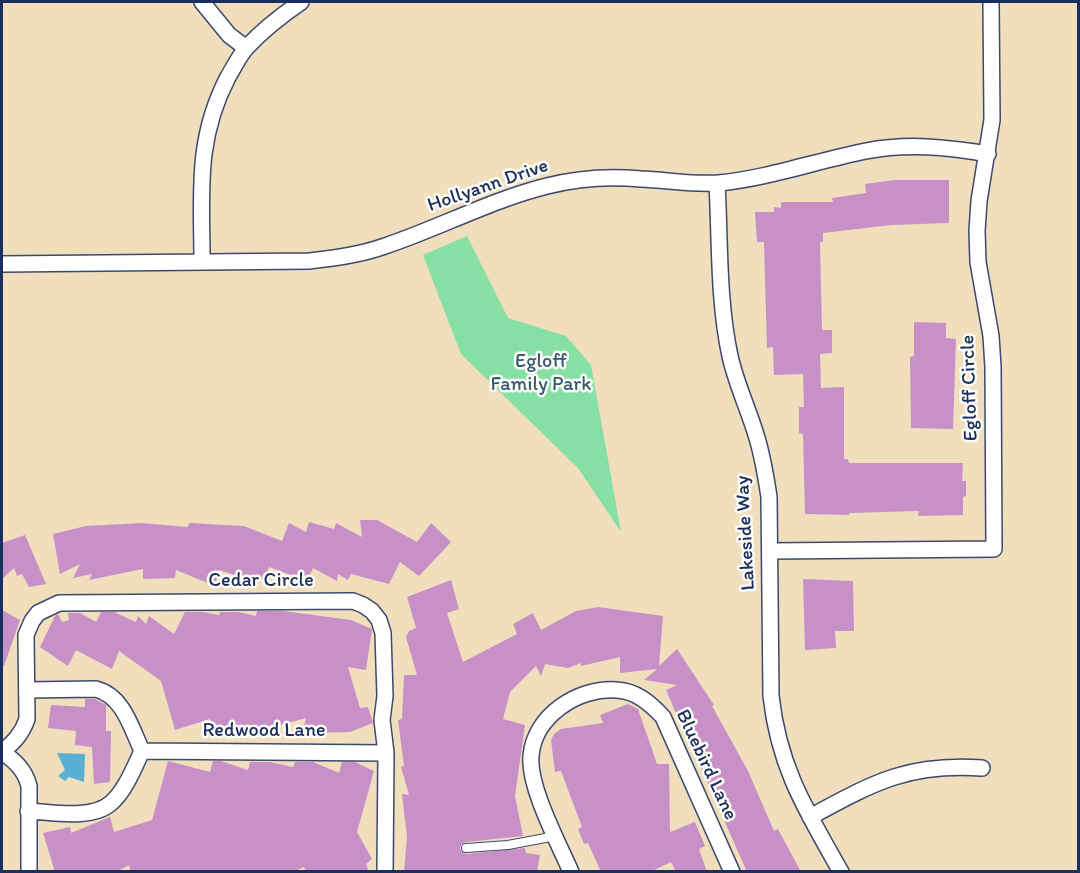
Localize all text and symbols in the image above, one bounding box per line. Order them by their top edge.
street label: Hollyann Drive [424,154,552,218]
street label: Egloff Circle [956,334,984,442]
park label: Egloff Family Park [491,350,591,397]
street label: Lakeside Way [731,475,761,591]
street label: Cedar Circle [208,569,314,593]
street label: Bluebird Lane [670,706,742,824]
street label: Redwood Lane [202,719,326,743]

